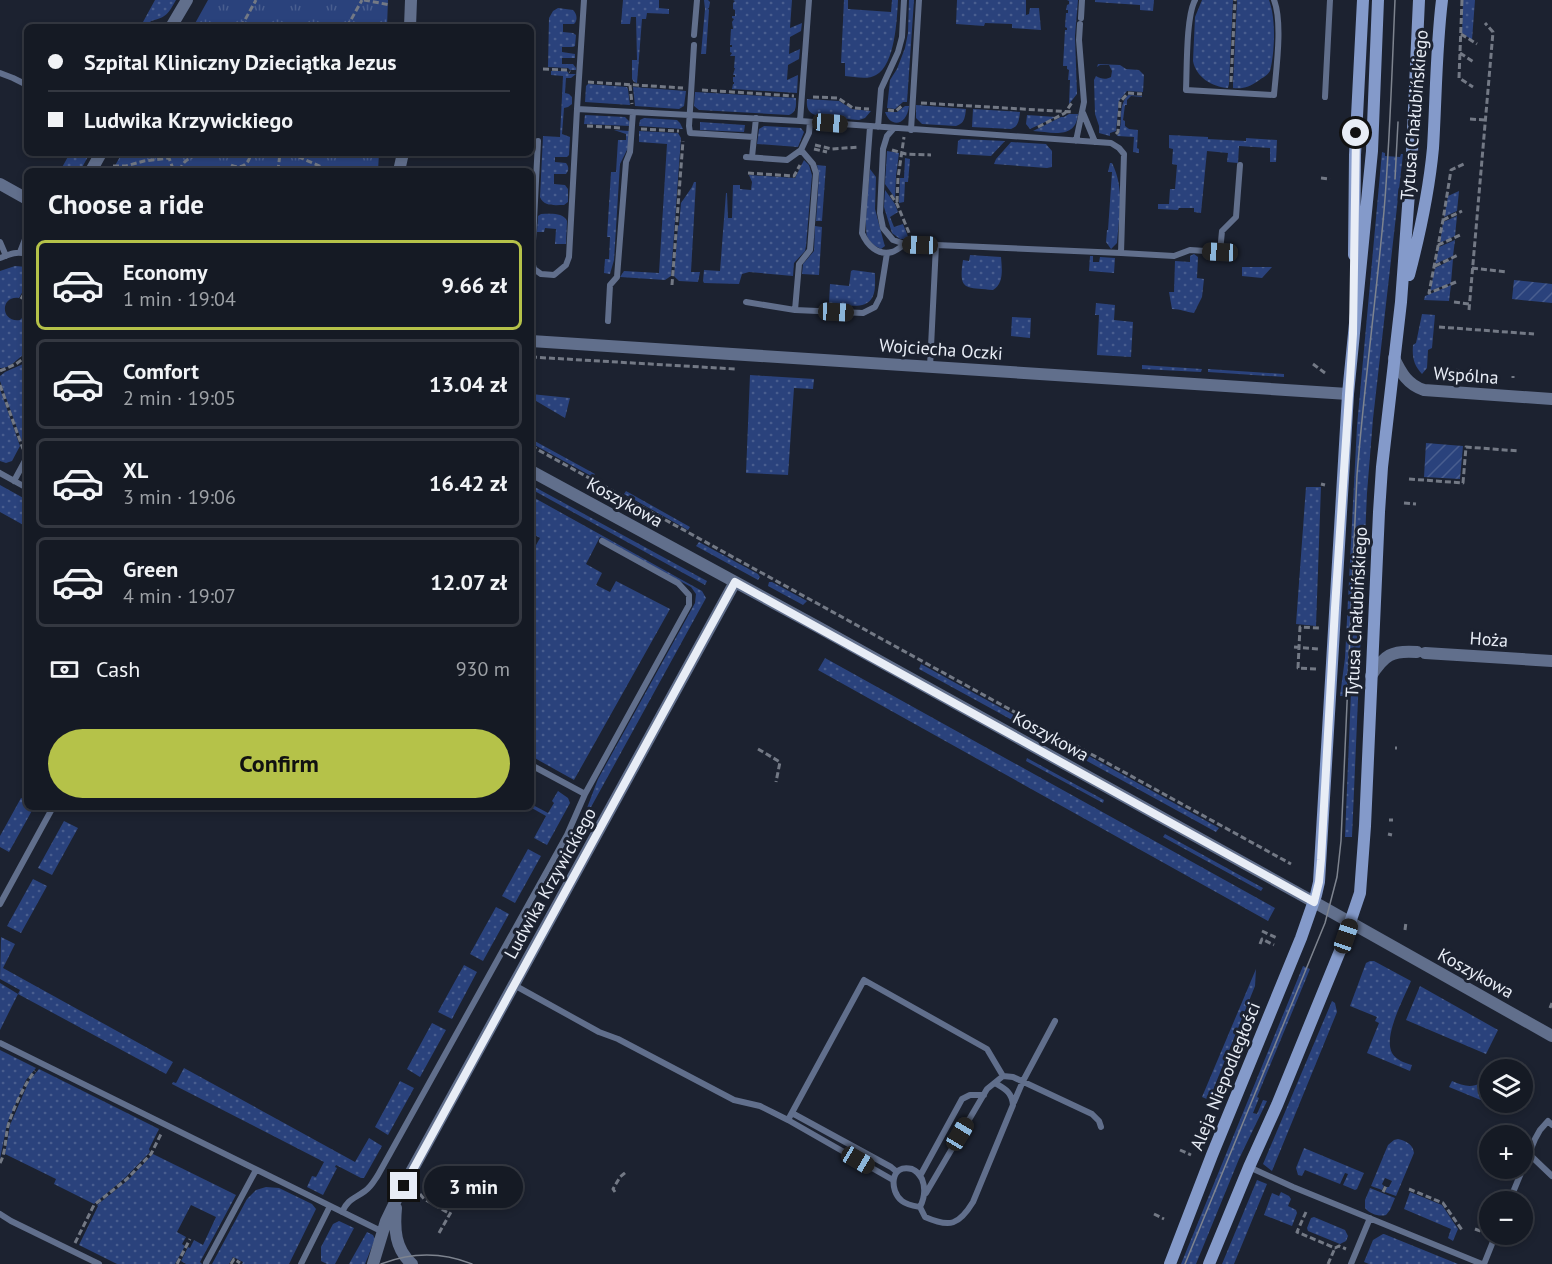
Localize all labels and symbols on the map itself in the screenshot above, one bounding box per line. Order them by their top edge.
street label: Tytusa Chałubińskiego [1395,29,1433,201]
car [811,112,849,134]
route start [1342,119,1369,146]
car [902,235,938,255]
car [1202,242,1238,262]
car [818,302,854,322]
street label: Wojciecha Oczki [878,333,1004,365]
street label: Wspólna [1433,361,1499,389]
street label: Koszykowa [583,472,667,532]
street label: Tytusa Chałubińskiego [1340,526,1372,698]
street label: Hoża [1469,626,1509,652]
street label: Koszykowa [1009,706,1093,766]
street label: Ludwika Krzywickiego [499,803,601,963]
car [1332,916,1360,956]
street label: Koszykowa [1434,943,1518,1003]
street label: Aleja Niepodległości [1185,998,1265,1154]
car [943,1114,977,1154]
car [838,1143,878,1177]
callout: 3 min [425,1165,524,1207]
route end [390,1172,417,1199]

